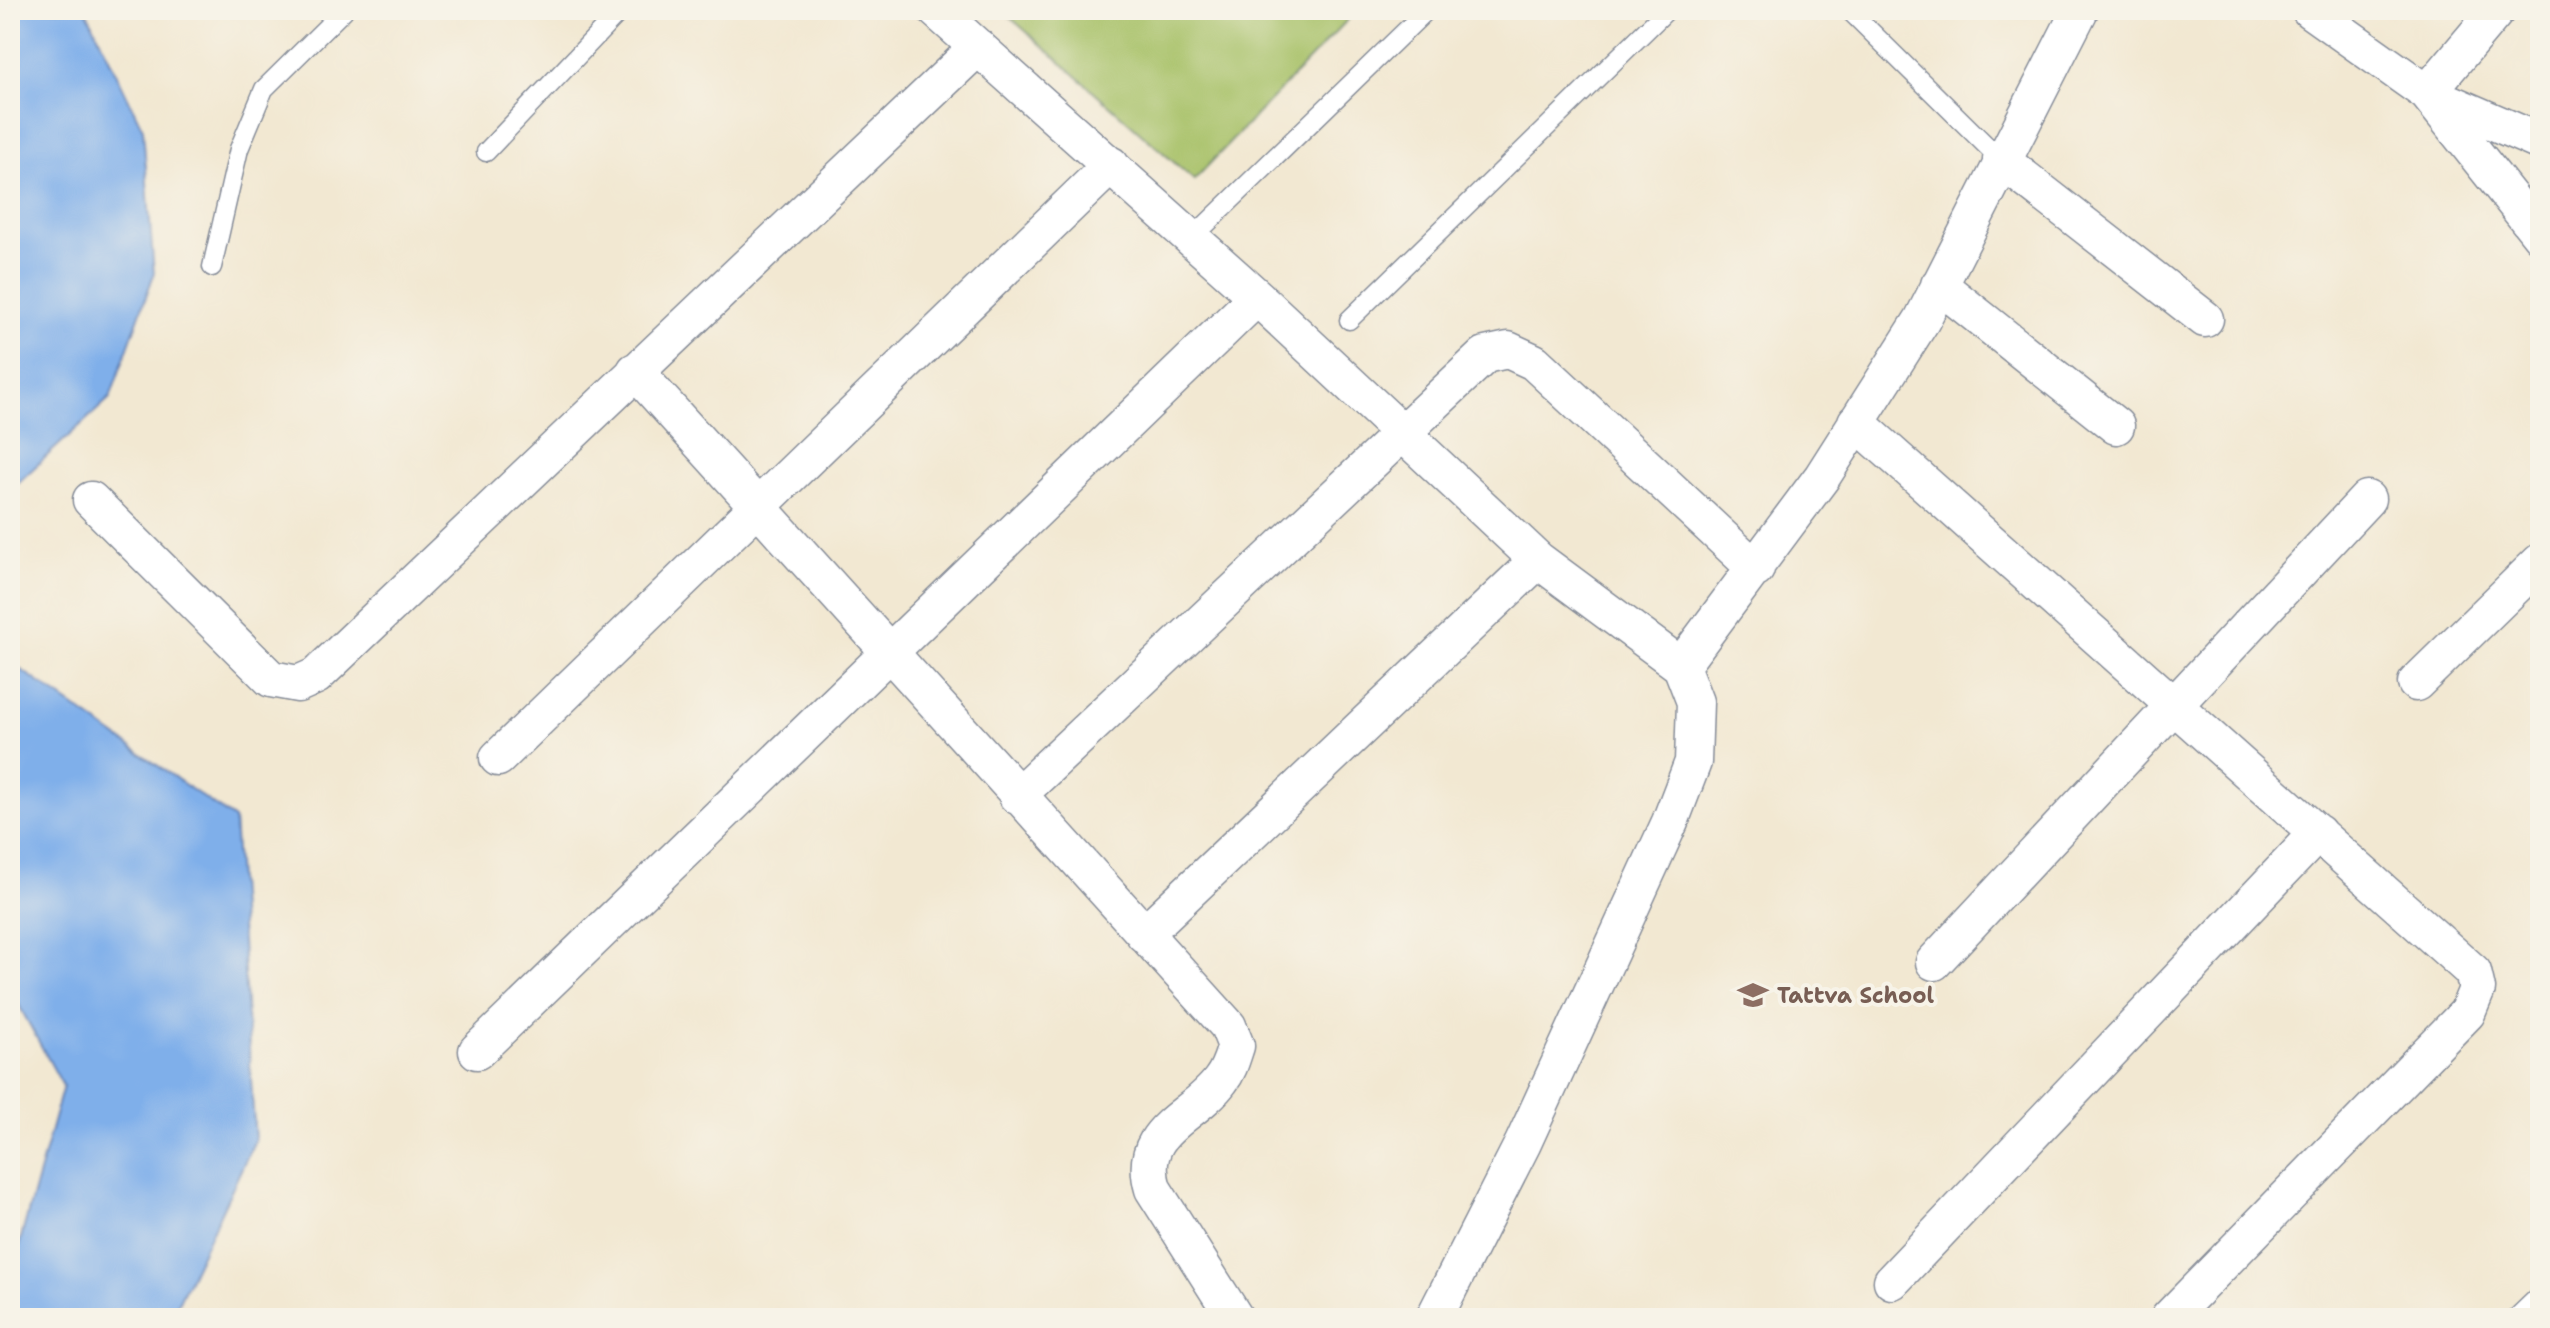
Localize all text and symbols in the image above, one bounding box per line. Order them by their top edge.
school or university icon: Tattva School [1736,978,1770,1012]
place label: Tattva School [1777,981,1935,1010]

